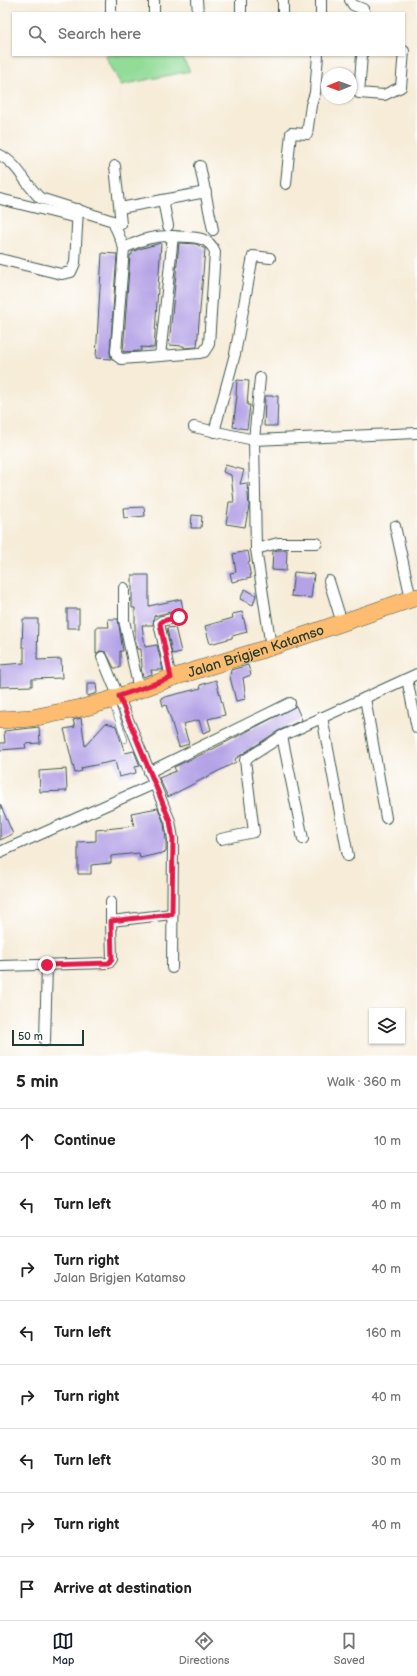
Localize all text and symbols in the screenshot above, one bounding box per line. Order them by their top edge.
search box [12,12,405,56]
icon: search [26,23,48,45]
text: Search here [58,25,141,44]
north arrow [321,68,357,104]
route start [170,608,188,626]
street label: Jalan Brigjen Katamso [186,621,326,681]
route end [38,956,56,974]
map controls [369,1008,405,1044]
button: layers [369,1008,405,1044]
scale bar [12,1028,84,1047]
text: 50 m [18,1030,43,1043]
text: 5 min [16,1072,59,1092]
text: Walk · 360 m [327,1074,401,1090]
icon: ahead [16,1130,38,1152]
text: Continue [54,1131,116,1150]
text: 10 m [374,1133,401,1149]
icon: left [16,1194,38,1216]
text: Turn left [54,1195,111,1214]
text: 40 m [371,1197,401,1213]
text: Turn right [54,1251,119,1270]
icon: right [16,1258,38,1280]
text: 40 m [371,1261,401,1277]
text: Jalan Brigjen Katamso [54,1270,186,1286]
icon: left [16,1322,38,1344]
text: Turn left [54,1323,111,1342]
text: 160 m [366,1325,401,1341]
icon: right [16,1386,38,1408]
text: Turn right [54,1387,119,1406]
text: 40 m [371,1389,401,1405]
icon: left [16,1450,38,1472]
text: Turn left [54,1451,111,1470]
text: 30 m [371,1453,401,1469]
icon: right [16,1514,38,1536]
text: Turn right [54,1515,119,1534]
text: 40 m [371,1517,401,1533]
icon: arrive [16,1578,38,1600]
text: Arrive at destination [54,1579,192,1598]
tab: Map [52,1630,74,1667]
tab: Directions [179,1630,229,1667]
tab: Saved [334,1630,365,1667]

